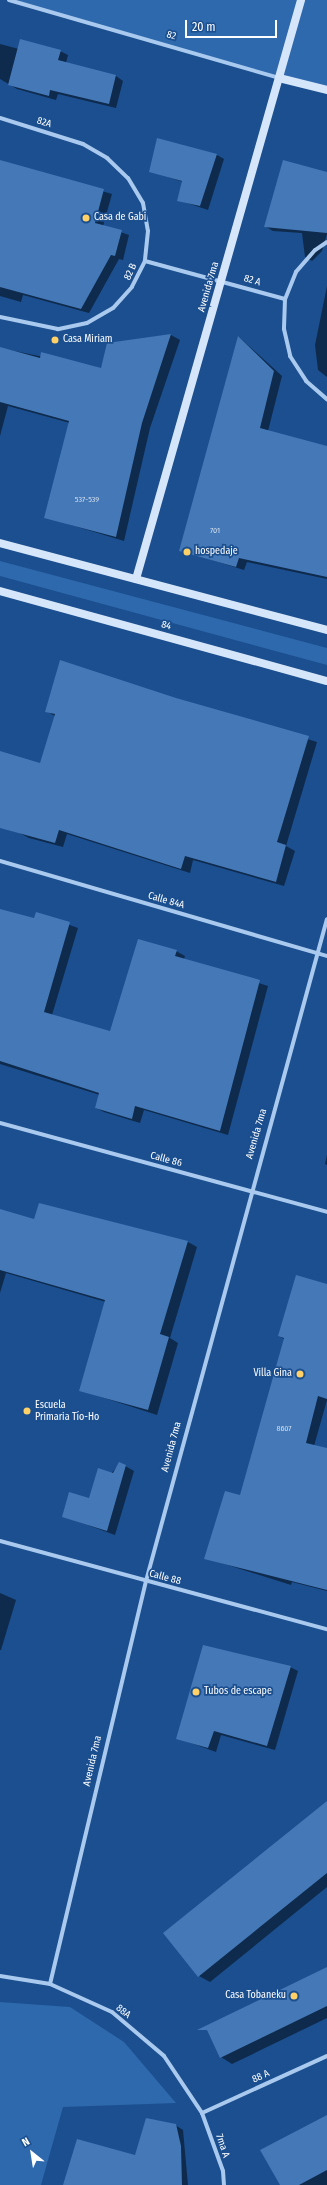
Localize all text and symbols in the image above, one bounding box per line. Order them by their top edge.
scale bar [187,12,279,38]
text: 20 m [192,20,216,34]
street label: 82 [165,29,177,43]
street label: 82A [35,115,53,131]
place label: Casa de Gabi [94,212,146,224]
marker: Casa de Gabi [81,213,91,223]
street label: Avenida 7ma [196,261,222,313]
street label: 82 B [122,262,140,282]
street label: 82 A [242,273,262,289]
place label: Casa Miriam [63,334,112,346]
marker: Casa Miriam [50,335,60,345]
house number: 537-539 [75,495,99,505]
house number: 701 [210,526,220,536]
place label: hospedaje [195,546,238,558]
marker: hospedaje [182,547,192,557]
street label: 84 [160,619,172,633]
street label: Calle 84A [146,890,186,912]
street label: Avenida 7ma [244,1108,270,1160]
street label: Calle 86 [149,1150,183,1170]
place label: Villa Gina [253,1368,292,1380]
marker: Villa Gina [295,1369,305,1379]
place label: Escuela Primaria Tío-Ho [35,1399,99,1422]
marker: Escuela Primaria Tío-Ho [22,1406,32,1416]
street label: Avenida 7ma [160,1421,184,1473]
house number: 8607 [276,1424,292,1434]
street label: Calle 88 [148,1568,182,1588]
place label: Tubos de escape [204,1686,272,1698]
marker: Tubos de escape [191,1687,201,1697]
street label: Avenida 7ma [81,1735,105,1787]
place label: Casa Tobaneku [225,1990,286,2002]
marker: Casa Tobaneku [289,1991,299,2001]
street label: 88A [113,2003,133,2021]
street label: 88 A [250,2068,272,2086]
north arrow [12,2133,52,2173]
street label: 7ma A [212,2133,232,2159]
text: N [20,2135,32,2149]

